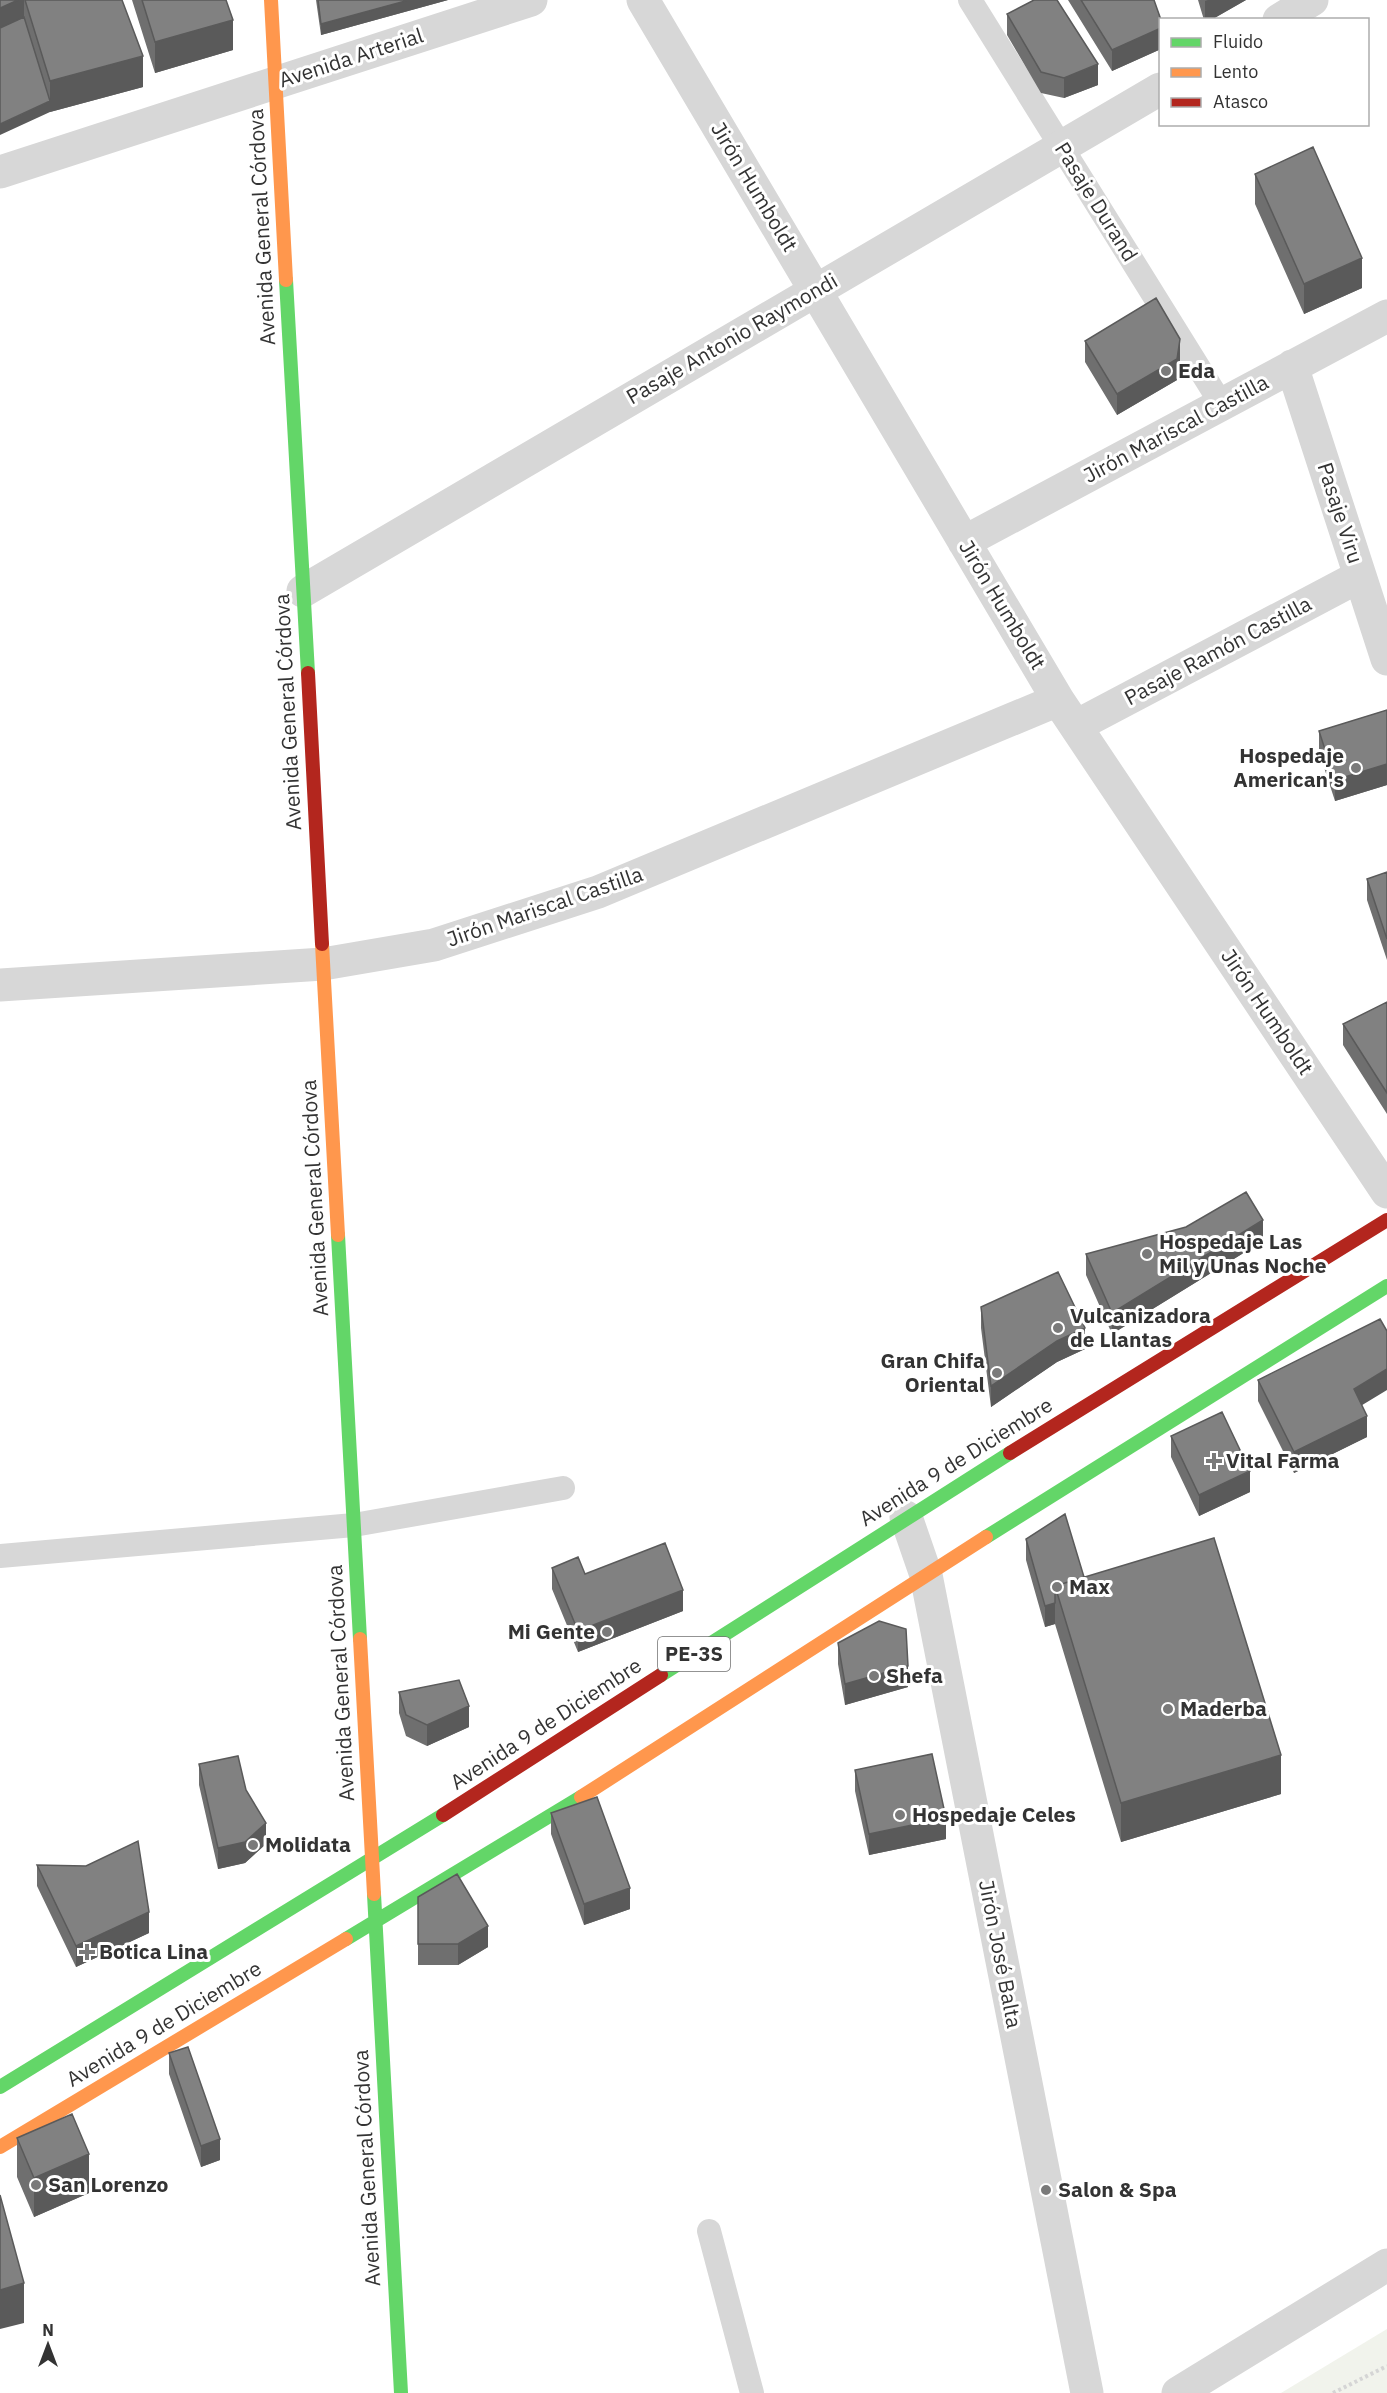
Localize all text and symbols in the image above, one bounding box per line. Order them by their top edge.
legend [1159,18,1369,126]
street label: Avenida Arterial [275,20,427,94]
text: Fluido [1213,30,1263,53]
text: Lento [1213,60,1258,83]
text: Atasco [1213,90,1268,113]
street label: Avenida General Córdova [241,108,281,346]
street label: Jirón Humboldt [705,116,805,256]
street label: Pasaje Durand [1049,136,1145,267]
street label: Pasaje Antonio Raymondi [621,266,842,410]
place label: Eda [1178,356,1215,384]
marker: Eda [1159,364,1173,378]
street label: Jirón Mariscal Castilla [1078,367,1273,489]
street label: Pasaje Viru [1311,459,1370,567]
street label: Jirón Humboldt [953,534,1053,674]
street label: Pasaje Ramón Castilla [1119,589,1316,711]
street label: Avenida General Córdova [267,593,307,831]
place label: Hospedaje American's [1233,741,1344,793]
marker: Hospedaje American's [1349,761,1363,775]
street label: Jirón Mariscal Castilla [443,859,646,953]
street label: Jirón Humboldt [1215,943,1320,1080]
street label: Avenida General Córdova [294,1079,334,1317]
place label: Hospedaje Las Mil y Unas Noche [1159,1227,1327,1279]
marker: Hospedaje Las Mil y Unas Noche [1140,1247,1154,1261]
place label: Vulcanizadora de Llantas [1070,1301,1211,1353]
marker: Vulcanizadora de Llantas [1051,1321,1065,1335]
place label: Gran Chifa Oriental [881,1346,985,1398]
marker: Gran Chifa Oriental [990,1366,1004,1380]
street label: Avenida 9 de Diciembre [854,1390,1057,1532]
place label: Vital Farma [1226,1446,1340,1474]
marker: Vital Farma [1207,1454,1221,1468]
street label: Avenida General Córdova [320,1564,360,1802]
place label: Max [1069,1572,1110,1600]
marker: Max [1050,1580,1064,1594]
place label: Mi Gente [508,1617,595,1645]
marker: Mi Gente [600,1625,614,1639]
road number: PE-3S [658,1637,730,1671]
street label: Avenida 9 de Diciembre [444,1651,647,1796]
place label: Shefa [886,1661,943,1689]
marker: Shefa [867,1669,881,1683]
place label: Maderba [1180,1694,1267,1722]
marker: Maderba [1161,1702,1175,1716]
place label: Hospedaje Celes [912,1800,1076,1828]
marker: Hospedaje Celes [893,1808,907,1822]
place label: Molidata [265,1830,351,1858]
marker: Molidata [246,1838,260,1852]
street label: Jirón José Balta [973,1877,1029,2030]
place label: Botica Lina [99,1937,208,1965]
marker: Botica Lina [80,1945,94,1959]
street label: Avenida 9 de Diciembre [61,1954,266,2093]
street label: Avenida General Córdova [346,2049,386,2287]
place label: San Lorenzo [48,2170,169,2198]
place label: Salon & Spa [1058,2175,1177,2203]
marker: San Lorenzo [29,2178,43,2192]
marker: Salon & Spa [1039,2183,1053,2197]
north arrow [18,2315,78,2375]
text: N [42,2320,54,2340]

